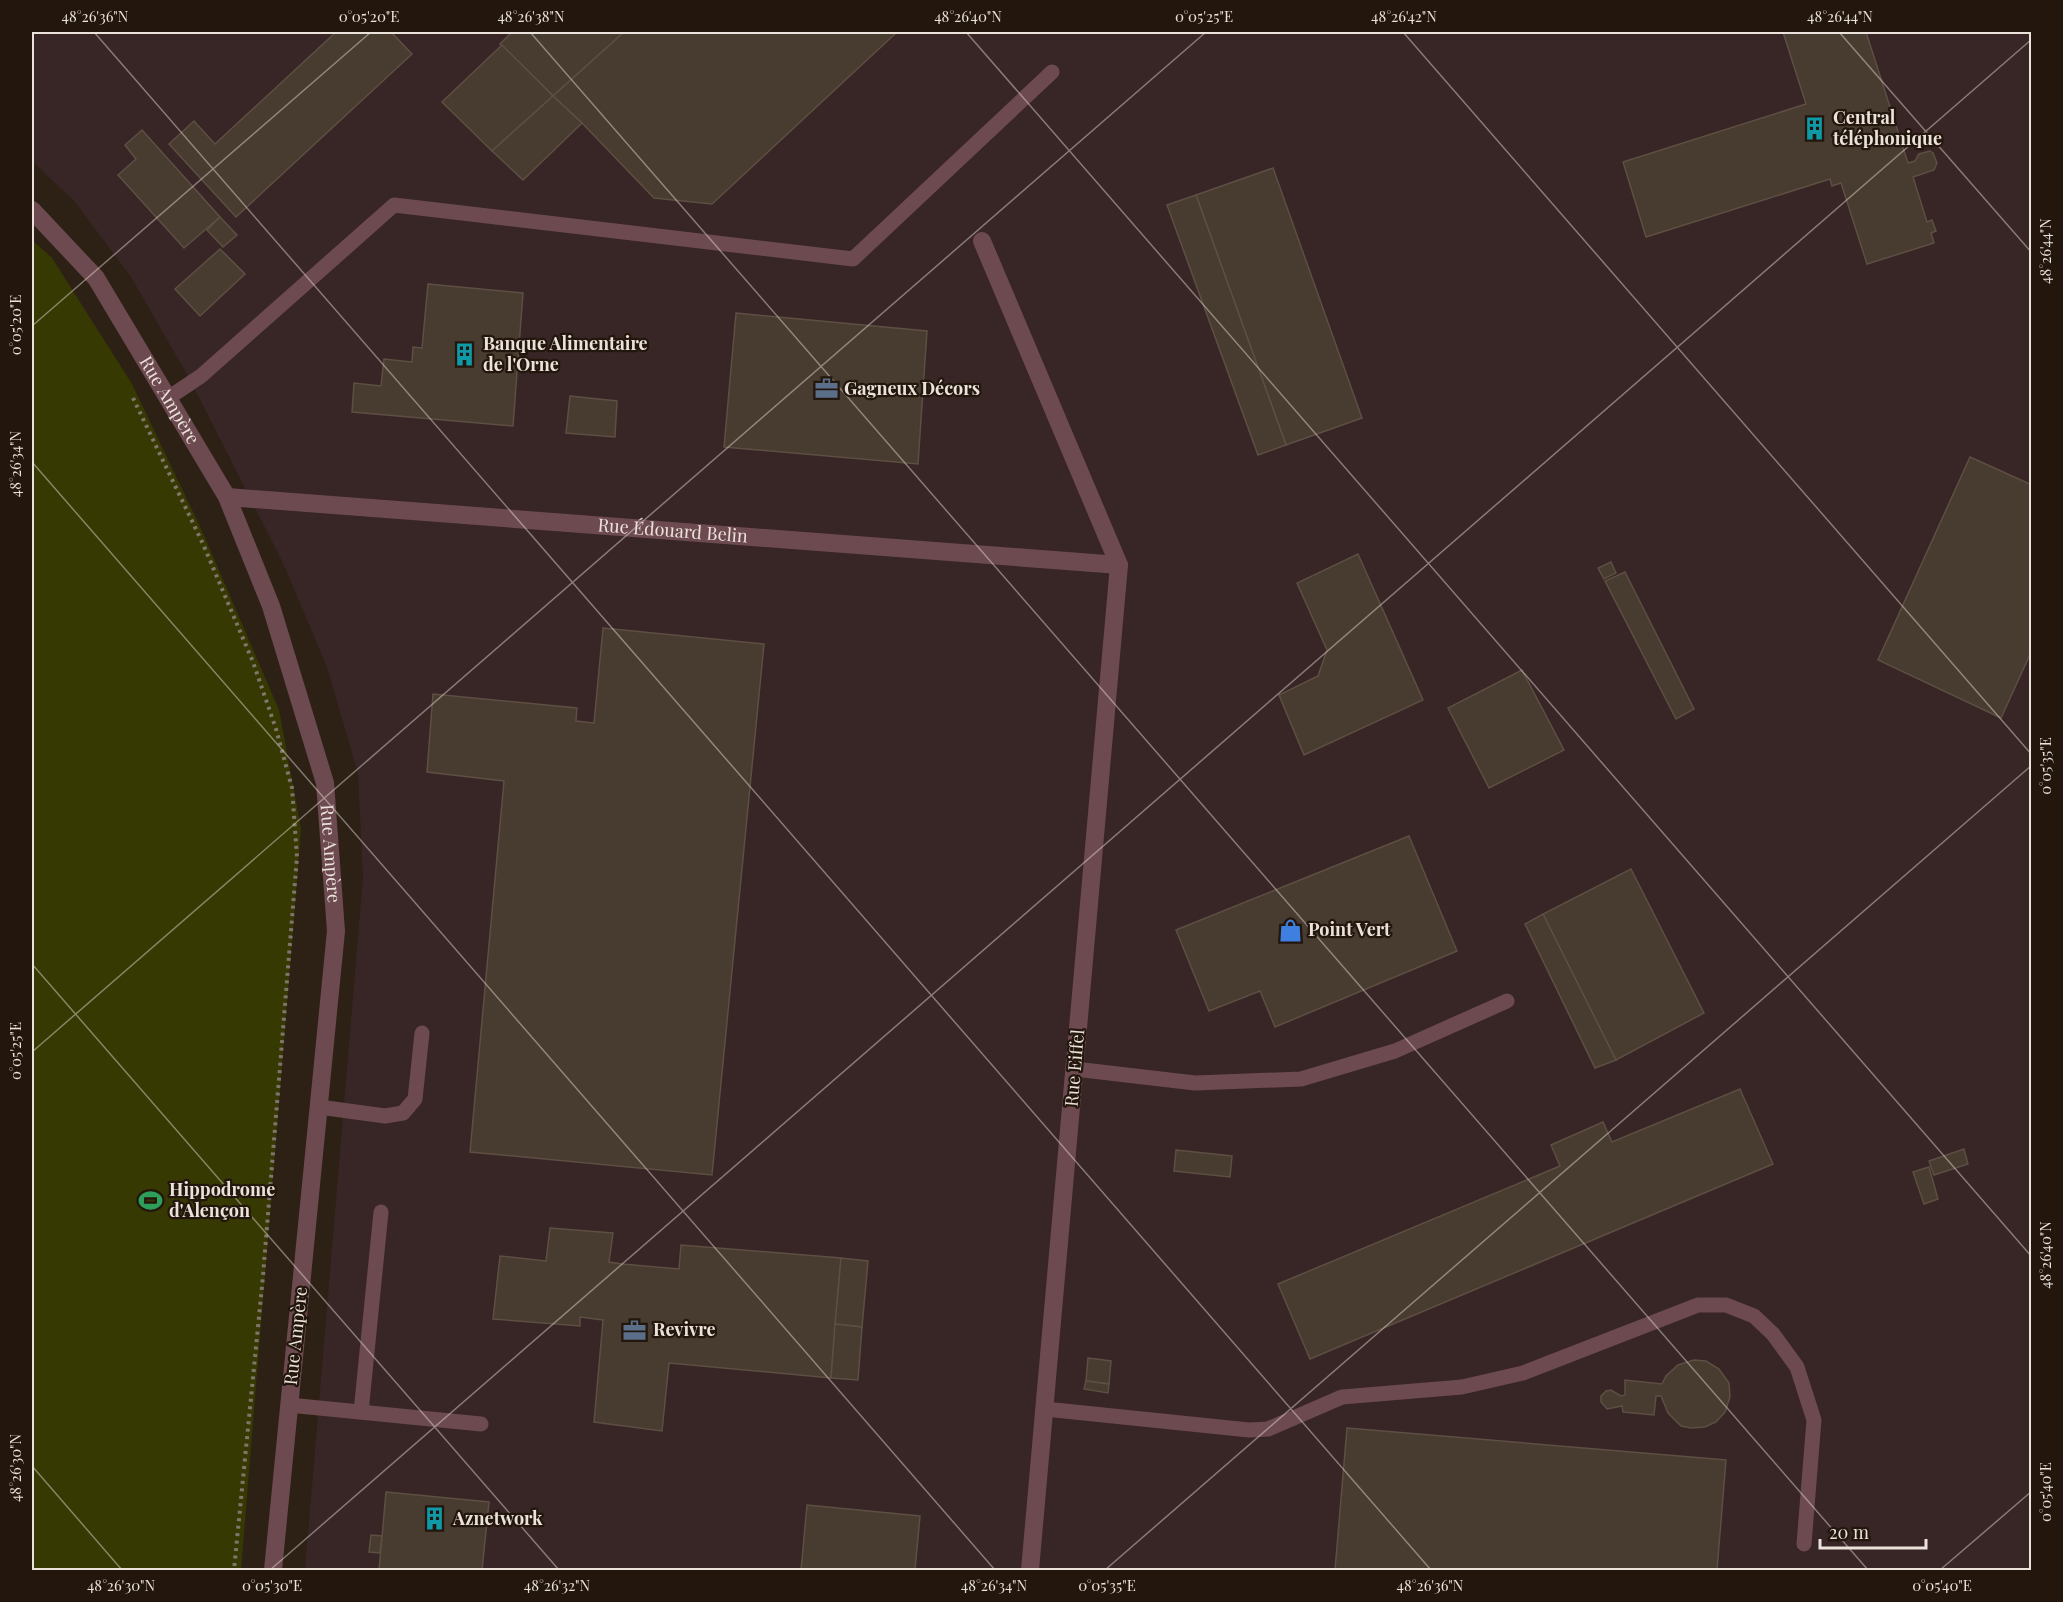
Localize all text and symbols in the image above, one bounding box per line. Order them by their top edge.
text: 48°26'36"N [62,6,129,26]
text: 0°05'20"E [339,6,399,26]
text: 48°26'38"N [497,6,565,26]
text: 48°26'40"N [934,6,1002,26]
text: 0°05'25"E [1175,6,1233,26]
text: 48°26'42"N [1371,6,1437,26]
text: 48°26'44"N [1807,6,1873,26]
place label: Central téléphonique [1832,105,1942,150]
building icon: Central téléphonique [1802,115,1828,141]
text: 48°26'44"N [2035,218,2055,284]
text: 0°05'20"E [5,295,25,355]
place label: Banque Alimentaire de l'Orne [483,331,648,376]
building icon: Banque Alimentaire de l'Orne [452,341,478,367]
street label: Rue Ampère [134,351,206,448]
office icon: Gagneux Décors [813,376,839,402]
place label: Gagneux Décors [844,376,980,400]
text: 48°26'34"N [5,430,25,497]
street label: Rue Édouard Belin [597,512,749,548]
text: 0°05'35"E [2035,737,2055,795]
street label: Rue Ampère [316,803,347,904]
shop icon: Point Vert [1277,917,1303,943]
place label: Point Vert [1308,917,1391,941]
text: 0°05'25"E [5,1022,25,1080]
street label: Rue Eiffel [1059,1028,1089,1108]
place label: Hippodrome d'Alençon [169,1177,275,1222]
sports icon: Hippodrome d'Alençon [138,1187,164,1213]
text: 48°26'40"N [2035,1221,2055,1289]
street label: Rue Ampère [278,1286,312,1386]
office icon: Revivre [622,1317,648,1343]
place label: Revivre [653,1317,715,1341]
text: 48°26'30"N [5,1434,25,1502]
text: 0°05'40"E [2035,1462,2055,1522]
building icon: Aznetwork [422,1506,448,1532]
place label: Aznetwork [452,1506,543,1530]
scale bar [1820,1512,1926,1550]
text: 20 m [1829,1520,1869,1544]
text: 48°26'30"N [87,1575,155,1595]
text: 0°05'30"E [242,1575,302,1595]
text: 48°26'32"N [524,1575,591,1595]
text: 48°26'34"N [961,1575,1028,1595]
text: 0°05'35"E [1078,1575,1136,1595]
text: 48°26'36"N [1397,1575,1464,1595]
text: 0°05'40"E [1912,1575,1972,1595]

